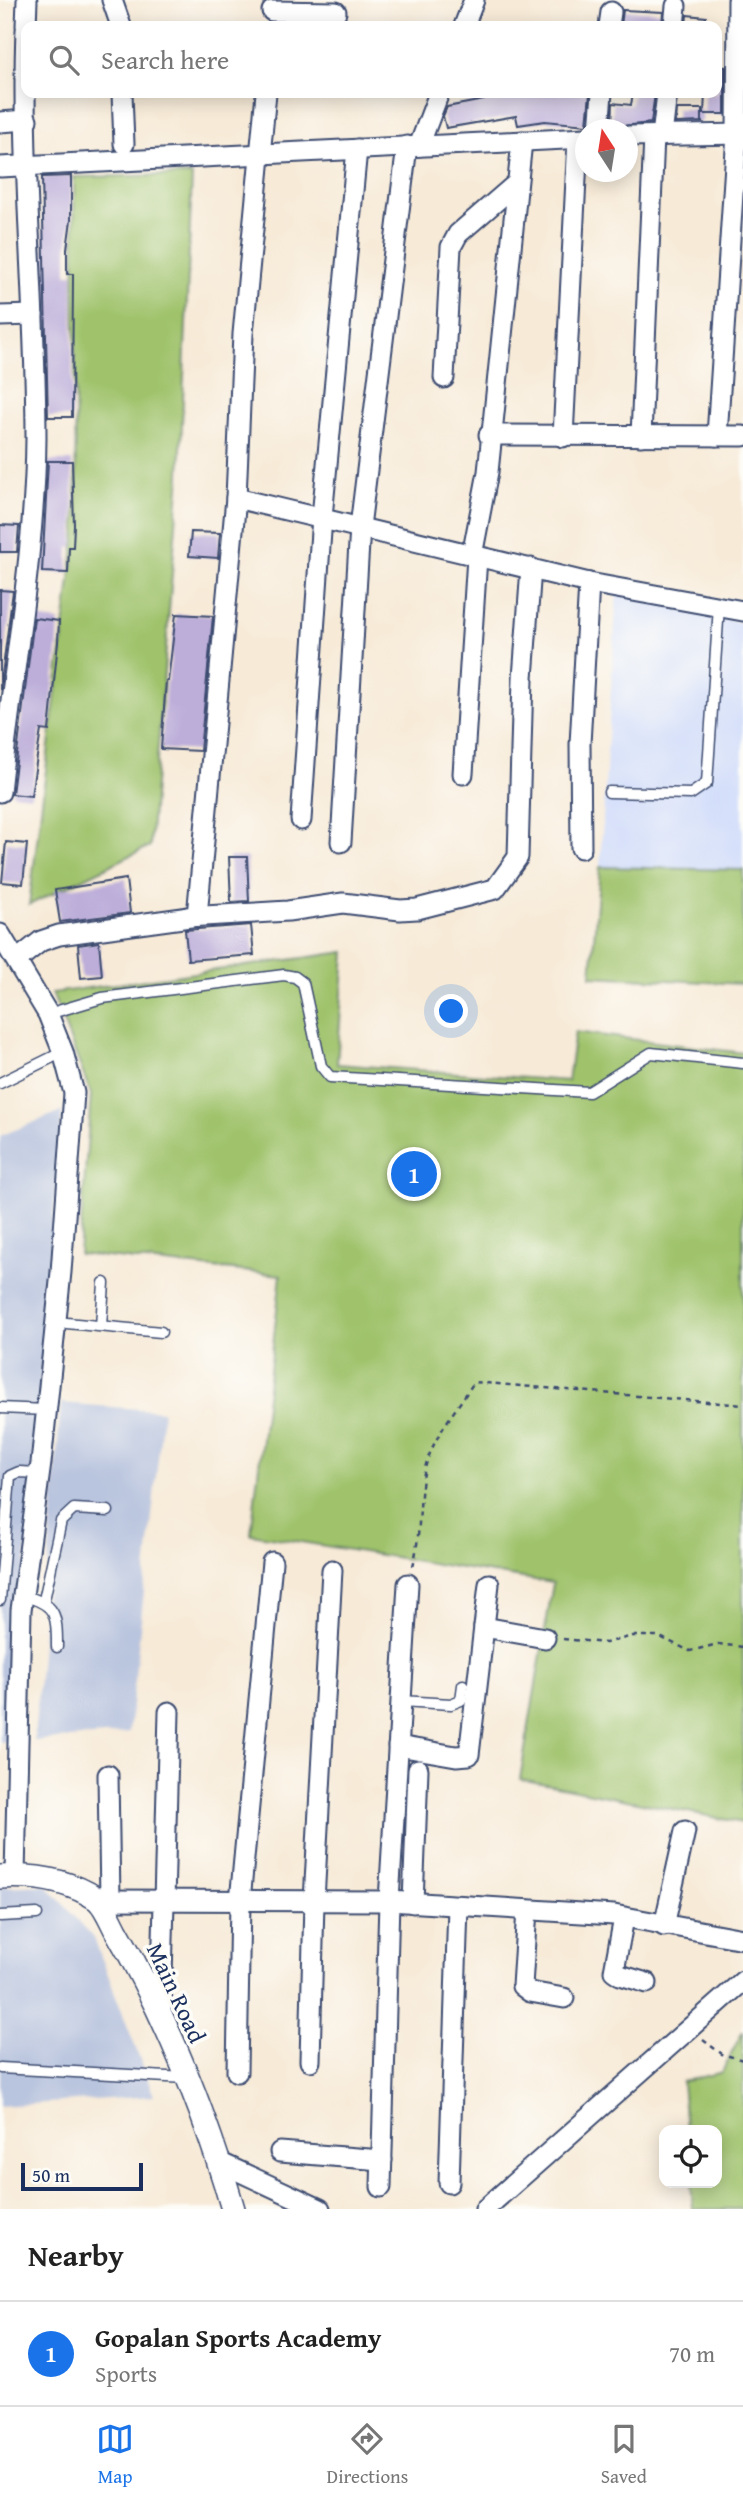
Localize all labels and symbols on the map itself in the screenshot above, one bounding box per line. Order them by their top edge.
north arrow [575,119,638,182]
your location [434,994,468,1028]
pin: 1 [391,1148,437,1200]
street label: Main Road [138,1937,215,2049]
scale bar [21,2160,144,2192]

